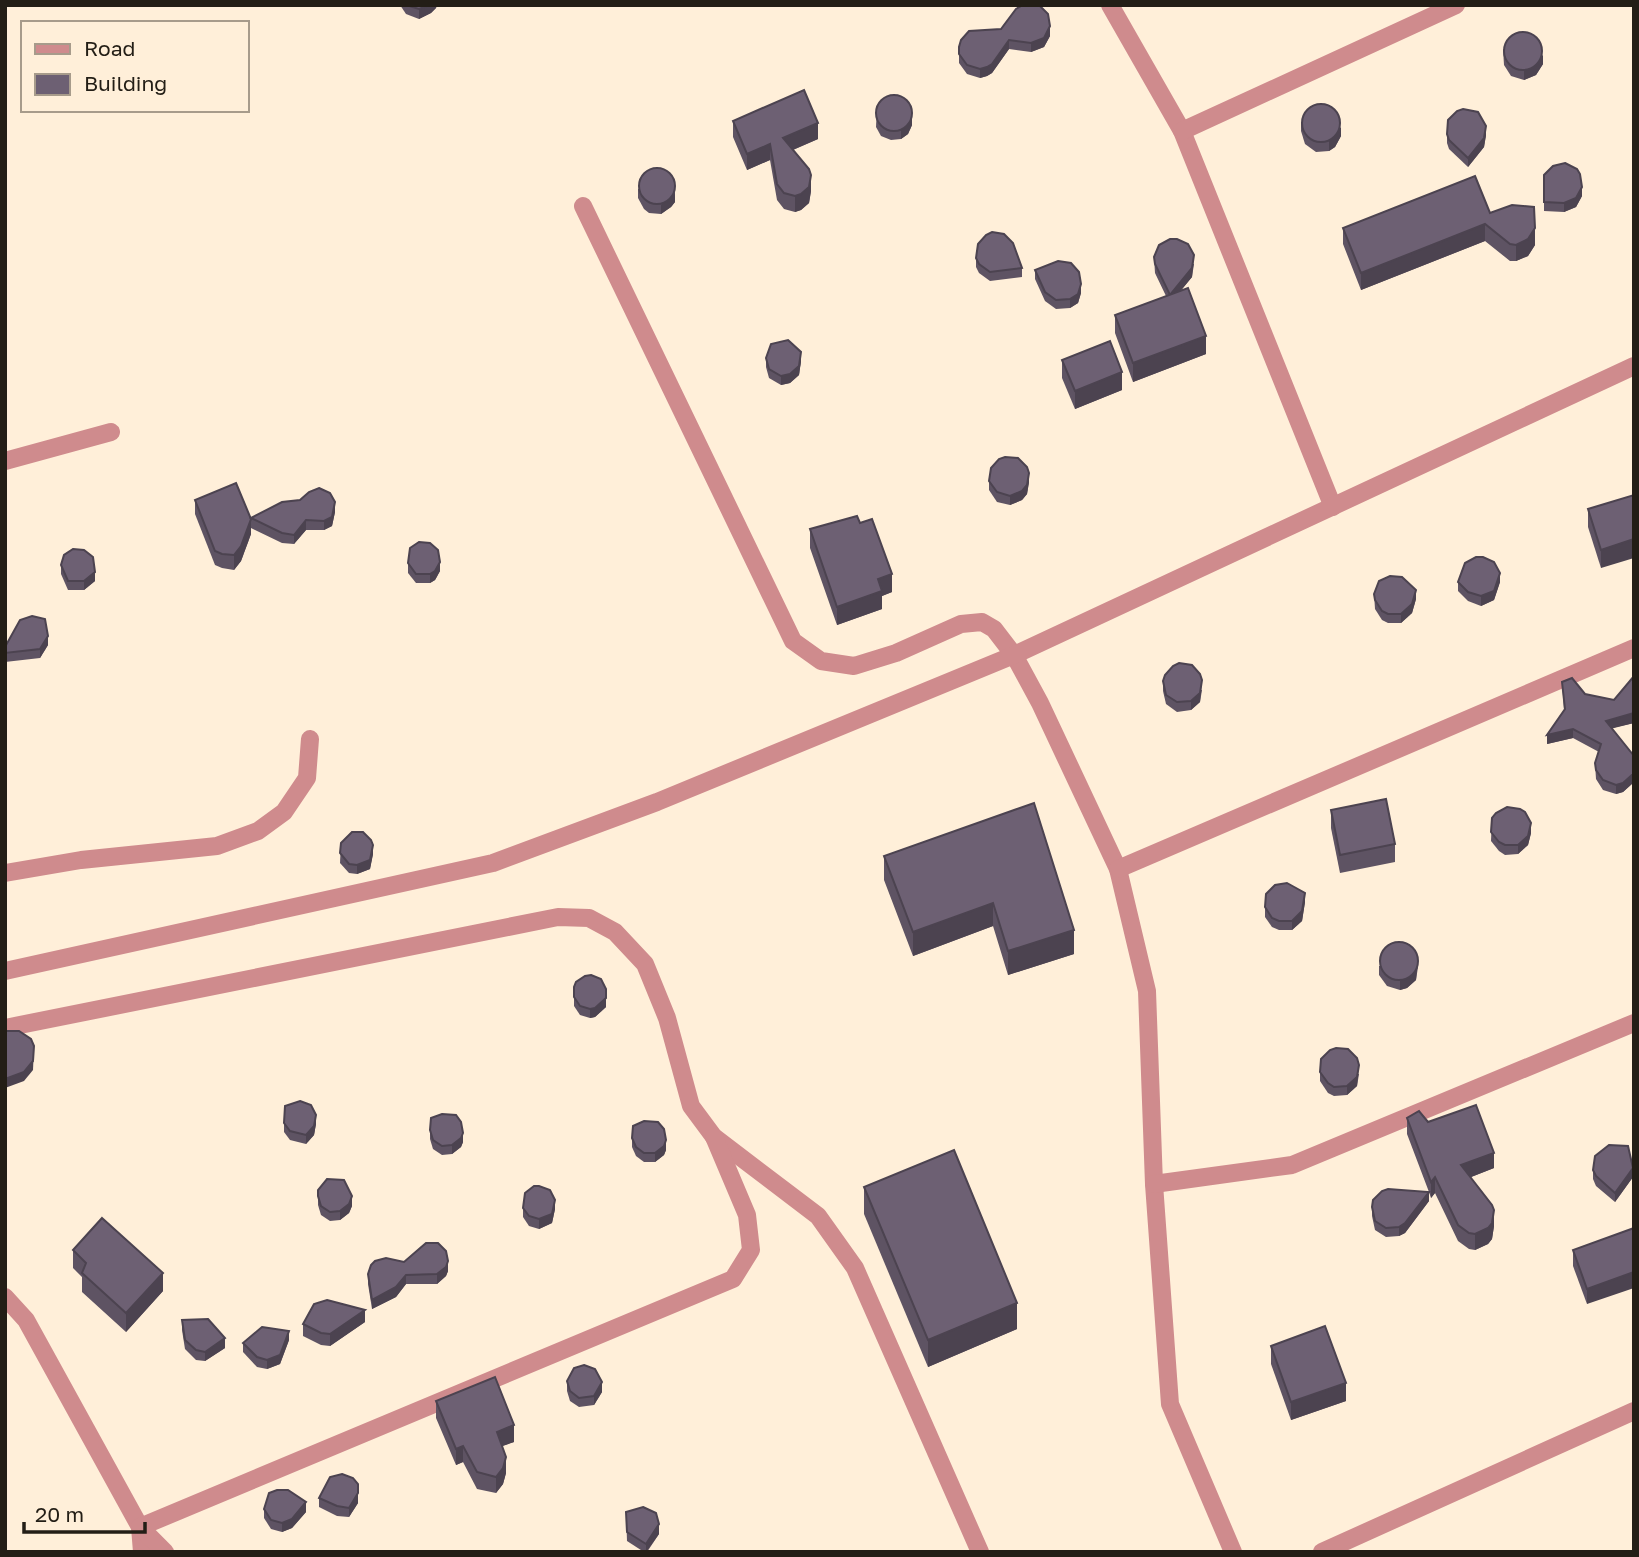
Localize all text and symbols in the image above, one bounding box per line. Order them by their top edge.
legend [21,21,248,112]
text: Road [84,35,135,61]
text: Building [84,70,167,96]
scale bar [24,1490,145,1534]
text: 20 m [35,1501,84,1527]

